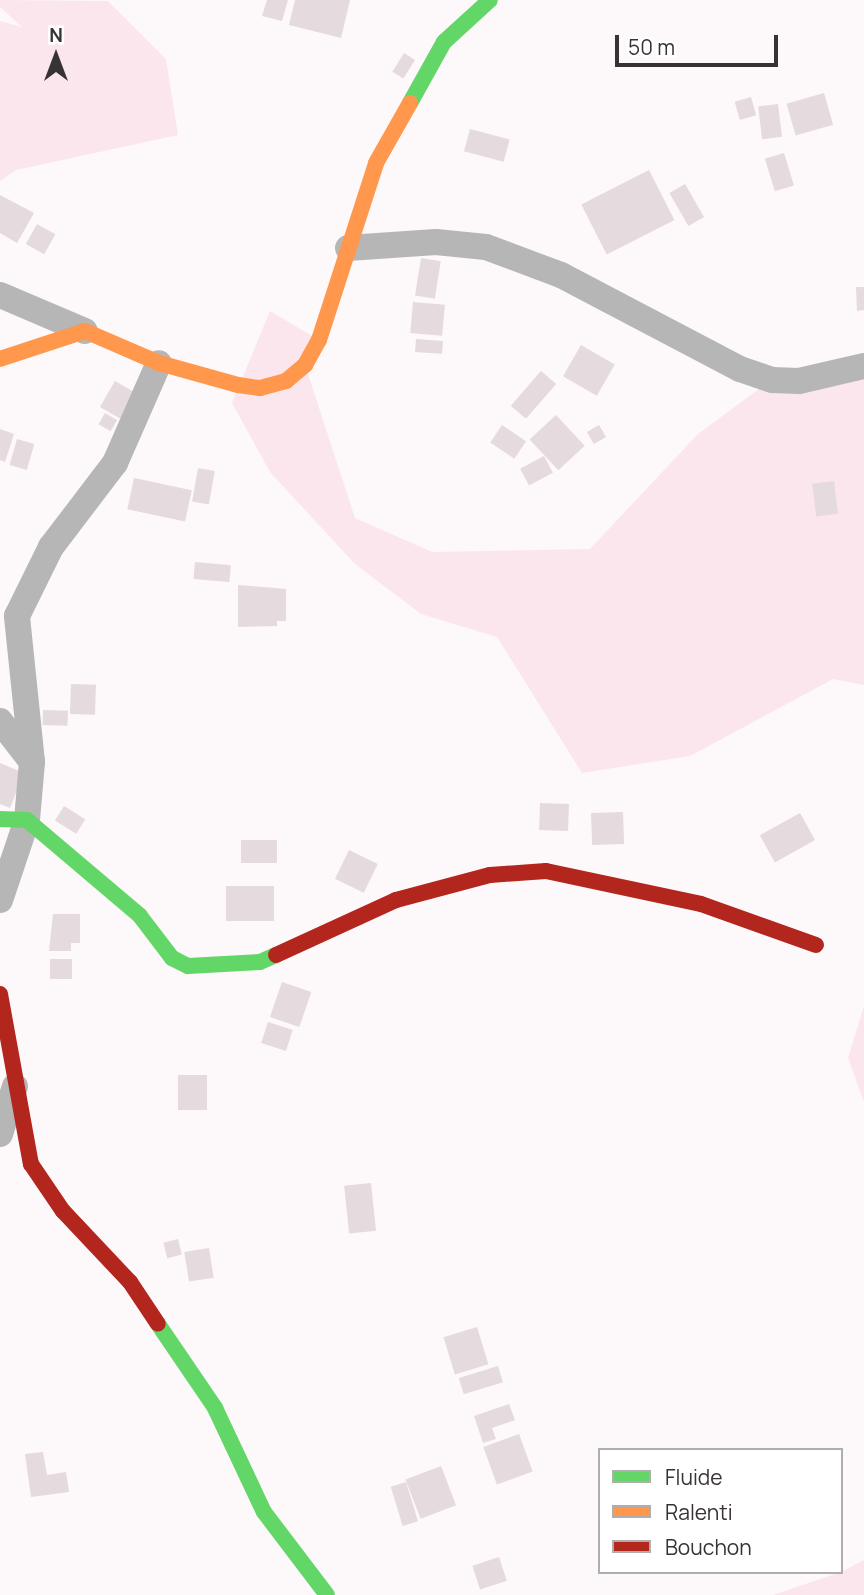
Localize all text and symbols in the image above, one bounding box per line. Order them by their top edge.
north arrow [21,21,91,91]
scale bar [619,21,782,65]
text: N [49,22,63,48]
text: 50 m [628,33,675,61]
legend [598,1448,843,1574]
text: Fluide [665,1463,723,1491]
text: Ralenti [665,1498,733,1526]
text: Bouchon [665,1533,752,1561]

